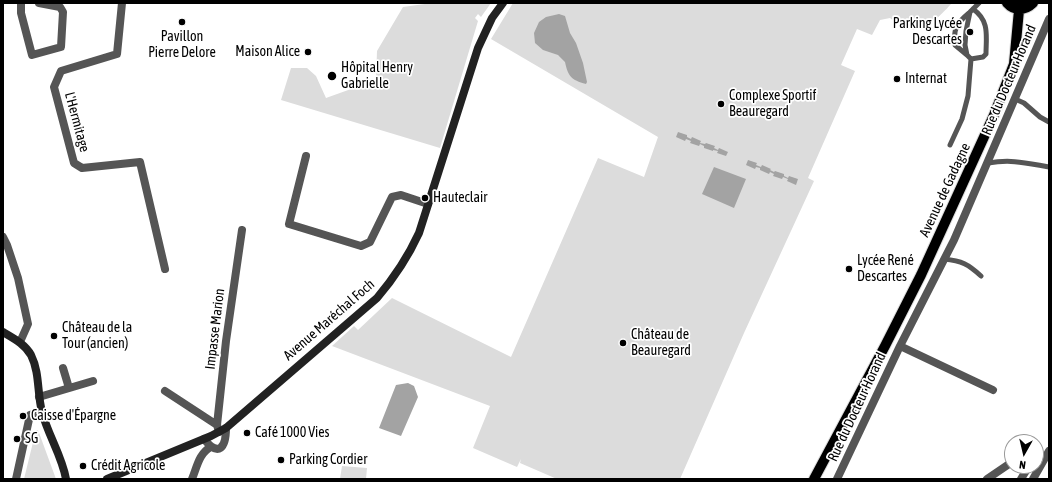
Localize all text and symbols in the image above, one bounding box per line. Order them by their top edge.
place label: Parking Lycée Descartes [893,16,962,48]
marker: Pavillon Pierre Delore [177,17,187,27]
street label: Rue du Docteur Horand [978,22,1040,138]
marker: Parking Lycée Descartes [965,27,975,37]
place label: Pavillon Pierre Delore [148,29,216,62]
place label: Maison Alice [235,44,300,60]
marker: Maison Alice [303,47,313,57]
place label: Hôpital Henry Gabrielle [341,60,413,92]
marker: Hôpital Henry Gabrielle [326,70,338,82]
place label: Internat [905,71,947,87]
marker: Internat [892,74,902,84]
place label: Complexe Sportif Beauregard [729,88,816,120]
street label: L'Hermitage [61,90,93,154]
marker: Complexe Sportif Beauregard [716,99,726,109]
street label: Avenue de Gadagne [916,140,974,240]
place label: Hauteclair [433,190,487,206]
marker: Hauteclair [420,193,430,203]
place label: Lycée René Descartes [857,253,914,286]
marker: Lycée René Descartes [844,264,854,274]
street label: Avenue Maréchal Foch [280,276,378,364]
street label: Impasse Marion [202,287,228,371]
place label: Château de la Tour (ancien) [62,320,132,352]
place label: Château de Beauregard [631,327,691,360]
marker: Château de la Tour (ancien) [49,331,59,341]
marker: Château de Beauregard [618,338,628,348]
street label: Rue du Docteur Horand [824,350,890,464]
place label: Caisse d'Épargne [31,408,116,424]
marker: Caisse d'Épargne [18,411,28,421]
place label: Café 1000 Vies [255,425,330,441]
marker: Café 1000 Vies [242,428,252,438]
place label: SG [25,431,38,447]
marker: SG [12,434,22,444]
north arrow [1004,434,1044,474]
place label: Parking Cordier [289,452,367,468]
marker: Parking Cordier [276,455,286,465]
place label: Crédit Agricole [91,458,165,474]
text: N [1018,458,1027,471]
marker: Crédit Agricole [78,461,88,471]

